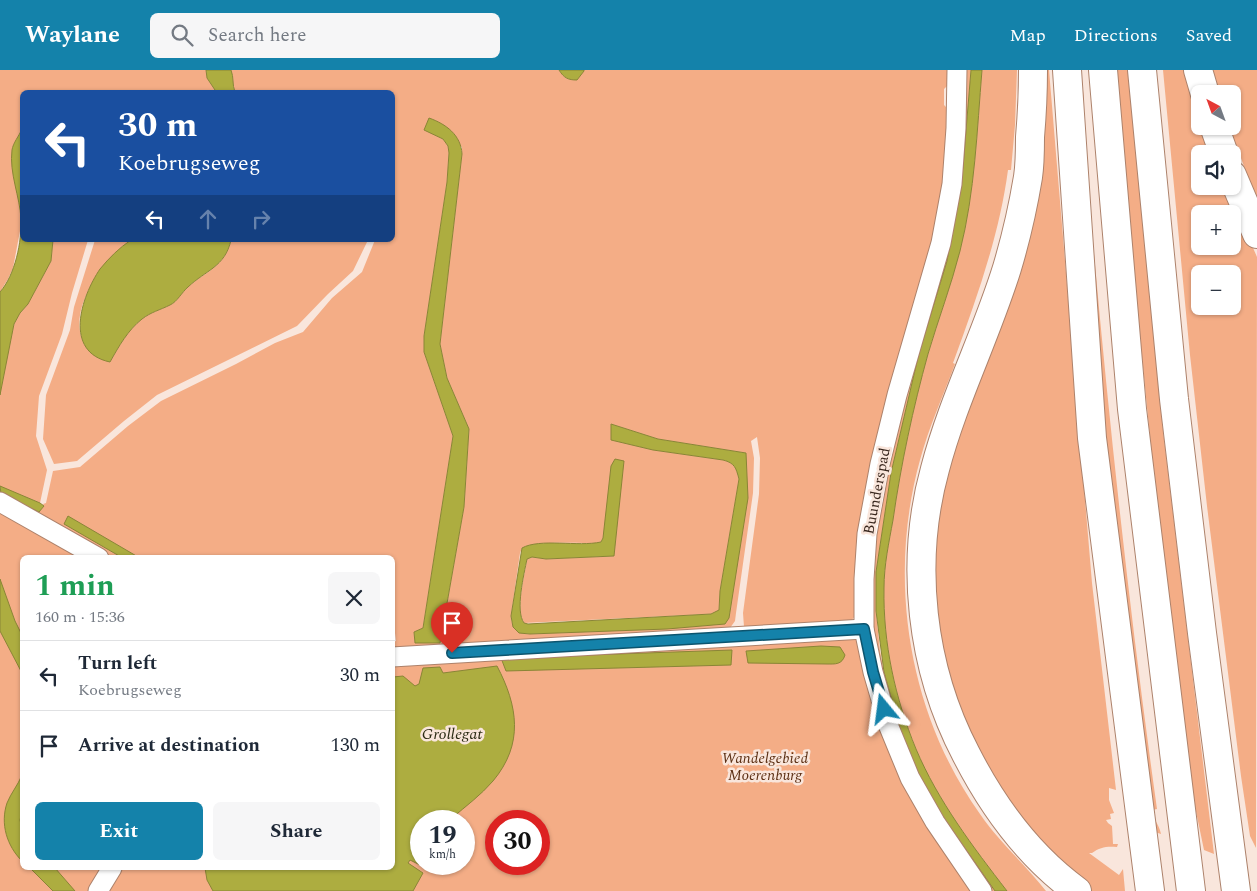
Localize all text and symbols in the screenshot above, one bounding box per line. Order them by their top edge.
search box [150,13,500,58]
text: Waylane [25,17,120,53]
icon: search [168,21,196,49]
text: Search here [208,21,306,50]
text: Map [1010,22,1046,49]
text: Directions [1074,22,1158,49]
text: Saved [1186,22,1232,49]
north arrow [1191,85,1241,135]
map controls [1191,85,1241,315]
text: 30 m [118,99,198,152]
icon: left [35,110,100,175]
button: sound [1191,145,1241,195]
text: Koebrugseweg [118,147,261,180]
icon: left [141,205,169,233]
icon: ahead [194,205,222,233]
icon: right [247,205,275,233]
button: + [1191,205,1241,255]
button: − [1191,265,1241,315]
street label: Buunderspad [857,446,897,536]
text: 1 min [35,563,115,609]
button: close [328,572,380,624]
pin [431,602,473,653]
text: 160 m · 15:36 [35,605,125,629]
icon: arrive [438,609,466,637]
text: Turn left [78,649,157,678]
text: 30 m [340,661,380,690]
icon: left [35,662,63,690]
text: Koebrugseweg [78,678,182,702]
position arrow [857,682,909,734]
water label: Grollegat [422,722,483,746]
text: Arrive at destination [78,731,260,760]
text: 130 m [330,731,380,760]
icon: arrive [35,732,63,760]
park label: Wandelgebied Moerenburg [722,747,809,787]
button: Exit [35,802,203,860]
button: Share [213,802,380,860]
speed limit sign: 30 [485,810,550,875]
text: 19 [428,817,457,855]
text: km/h [429,845,456,864]

